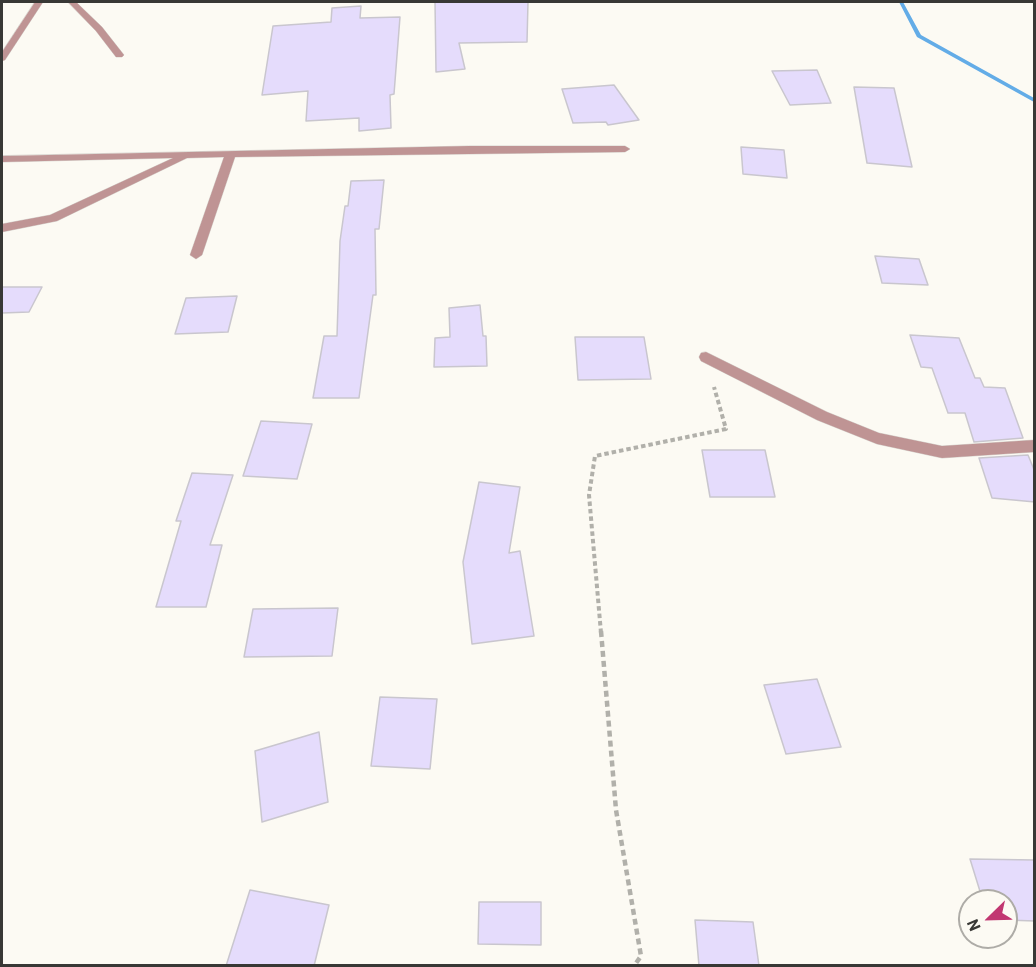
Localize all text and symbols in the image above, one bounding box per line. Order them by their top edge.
north arrow [958,889,1018,949]
text: N [962,917,984,934]

